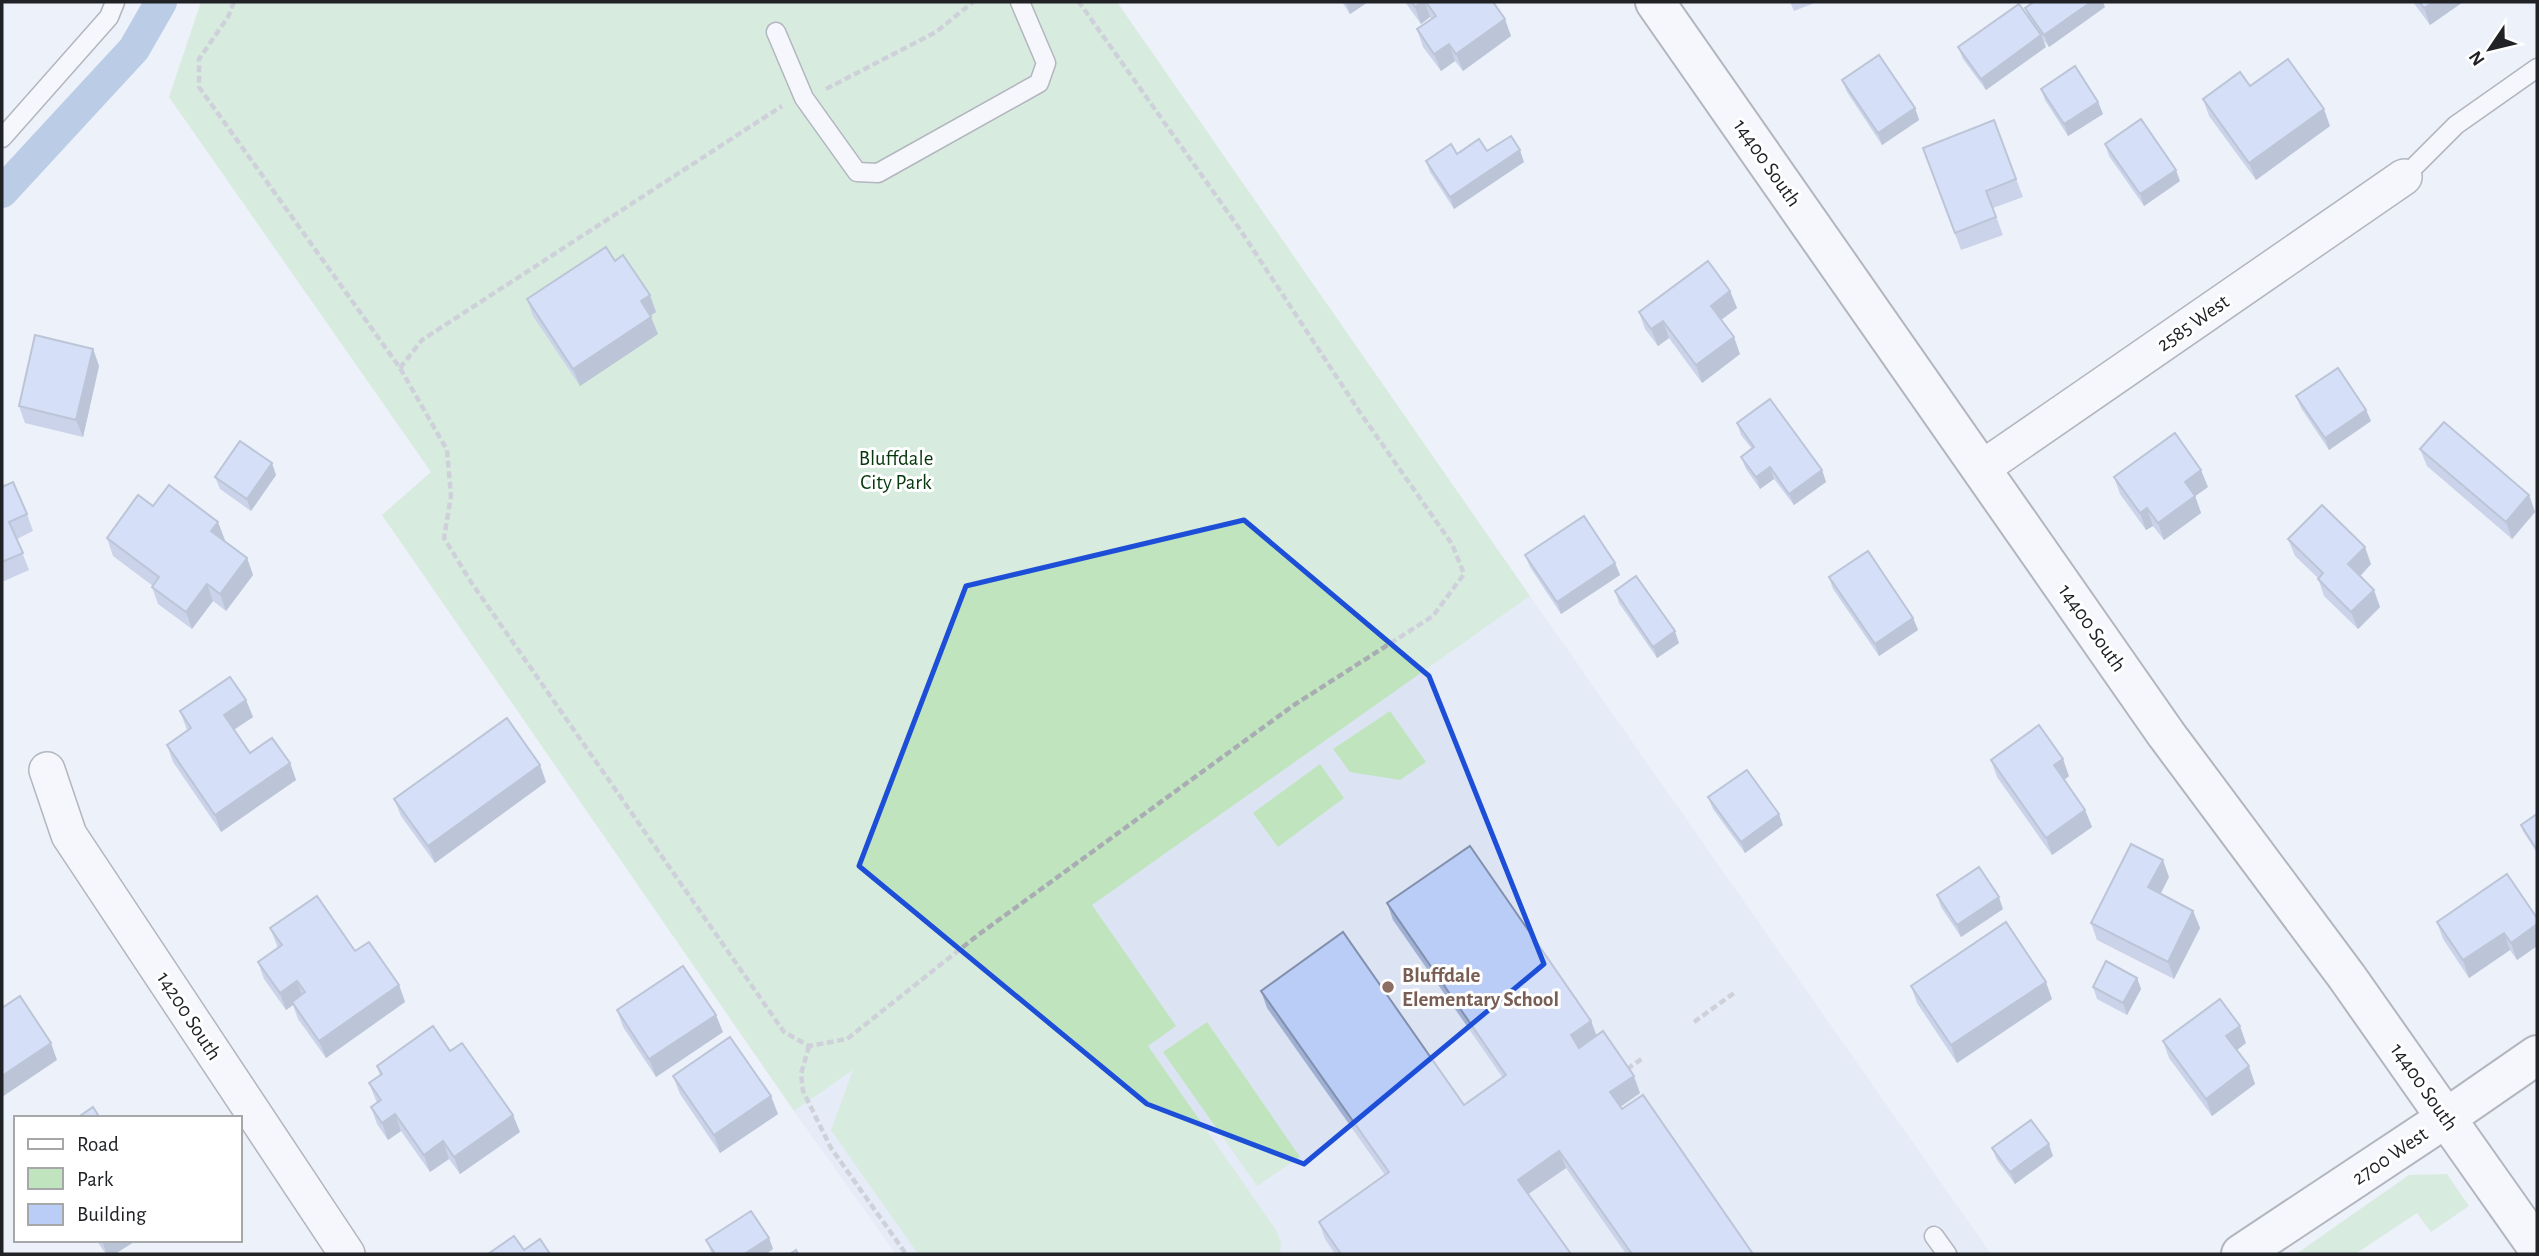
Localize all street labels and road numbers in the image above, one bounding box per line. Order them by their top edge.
street label: 14400 South [1729,116,1805,210]
street label: 2585 West [2153,291,2233,355]
street label: 14400 South [2054,581,2130,675]
street label: 14200 South [153,968,225,1064]
street label: 14400 South [2386,1040,2462,1134]
street label: 2700 West [2349,1123,2432,1189]

